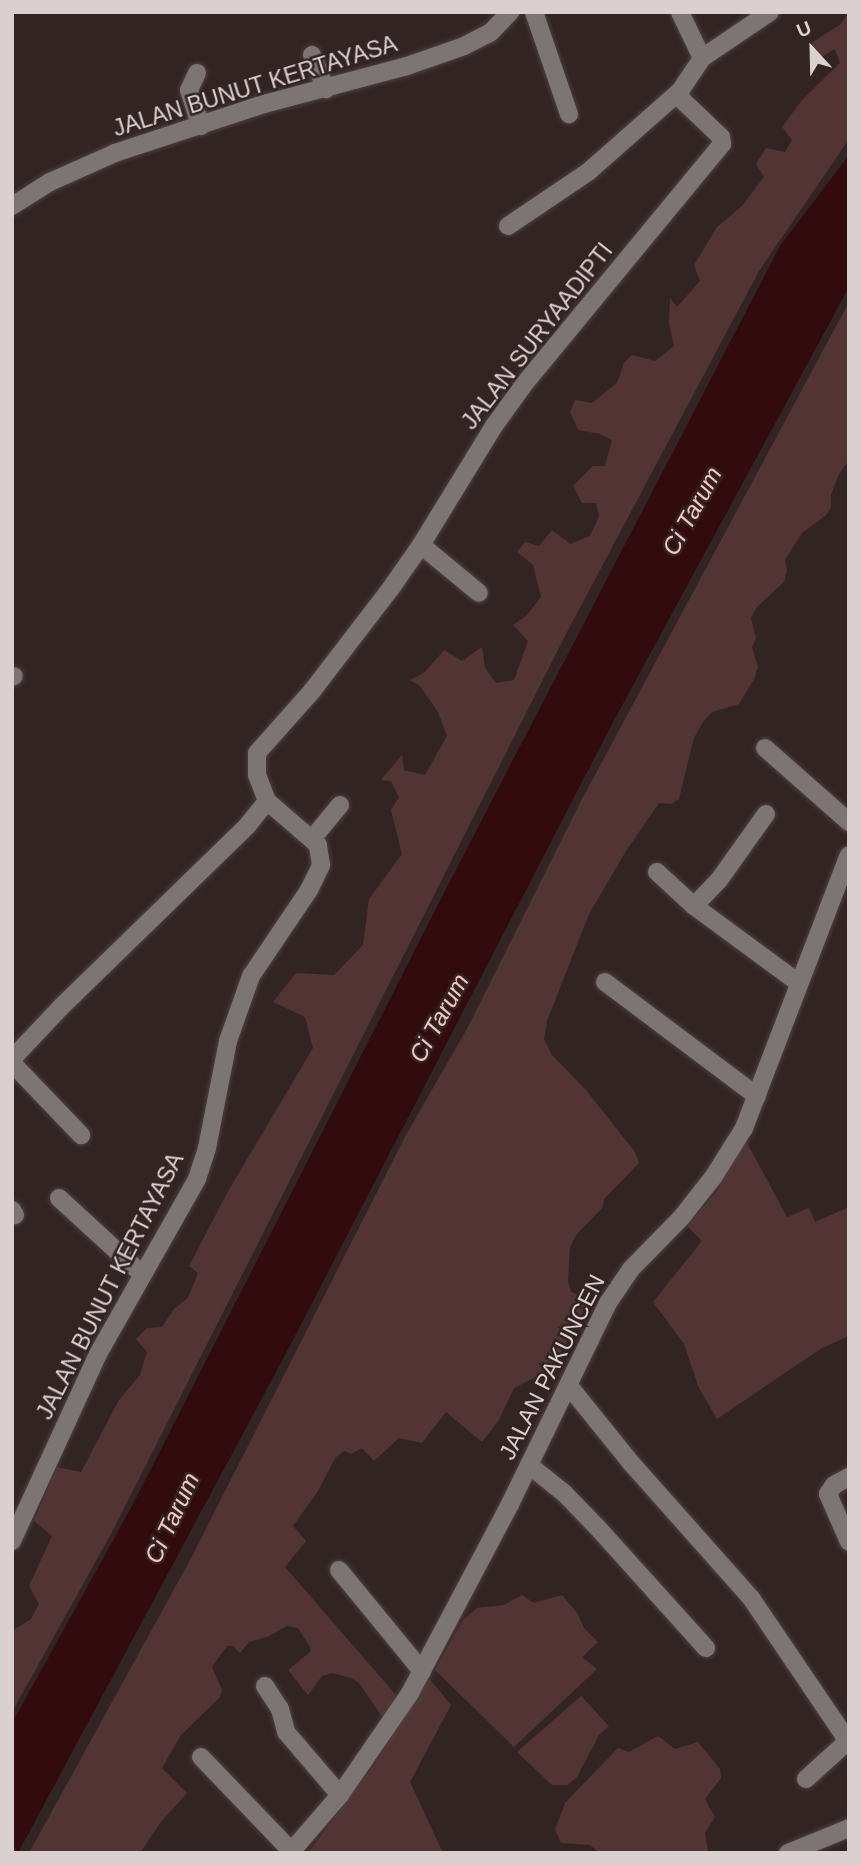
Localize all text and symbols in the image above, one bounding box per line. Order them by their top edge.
north arrow [777,14,847,84]
text: U [794,17,814,41]
street label: JALAN BUNUT KERTAYASA [109,30,401,142]
street label: JALAN SURYAADIPTI [456,237,618,435]
water label: Ci Tarum [656,462,728,560]
water label: Ci Tarum [403,969,475,1067]
street label: JALAN BUNUT KERTAYASA [30,1148,190,1424]
street label: JALAN PAKUNCEN [493,1270,611,1464]
water label: Ci Tarum [139,1468,205,1568]

